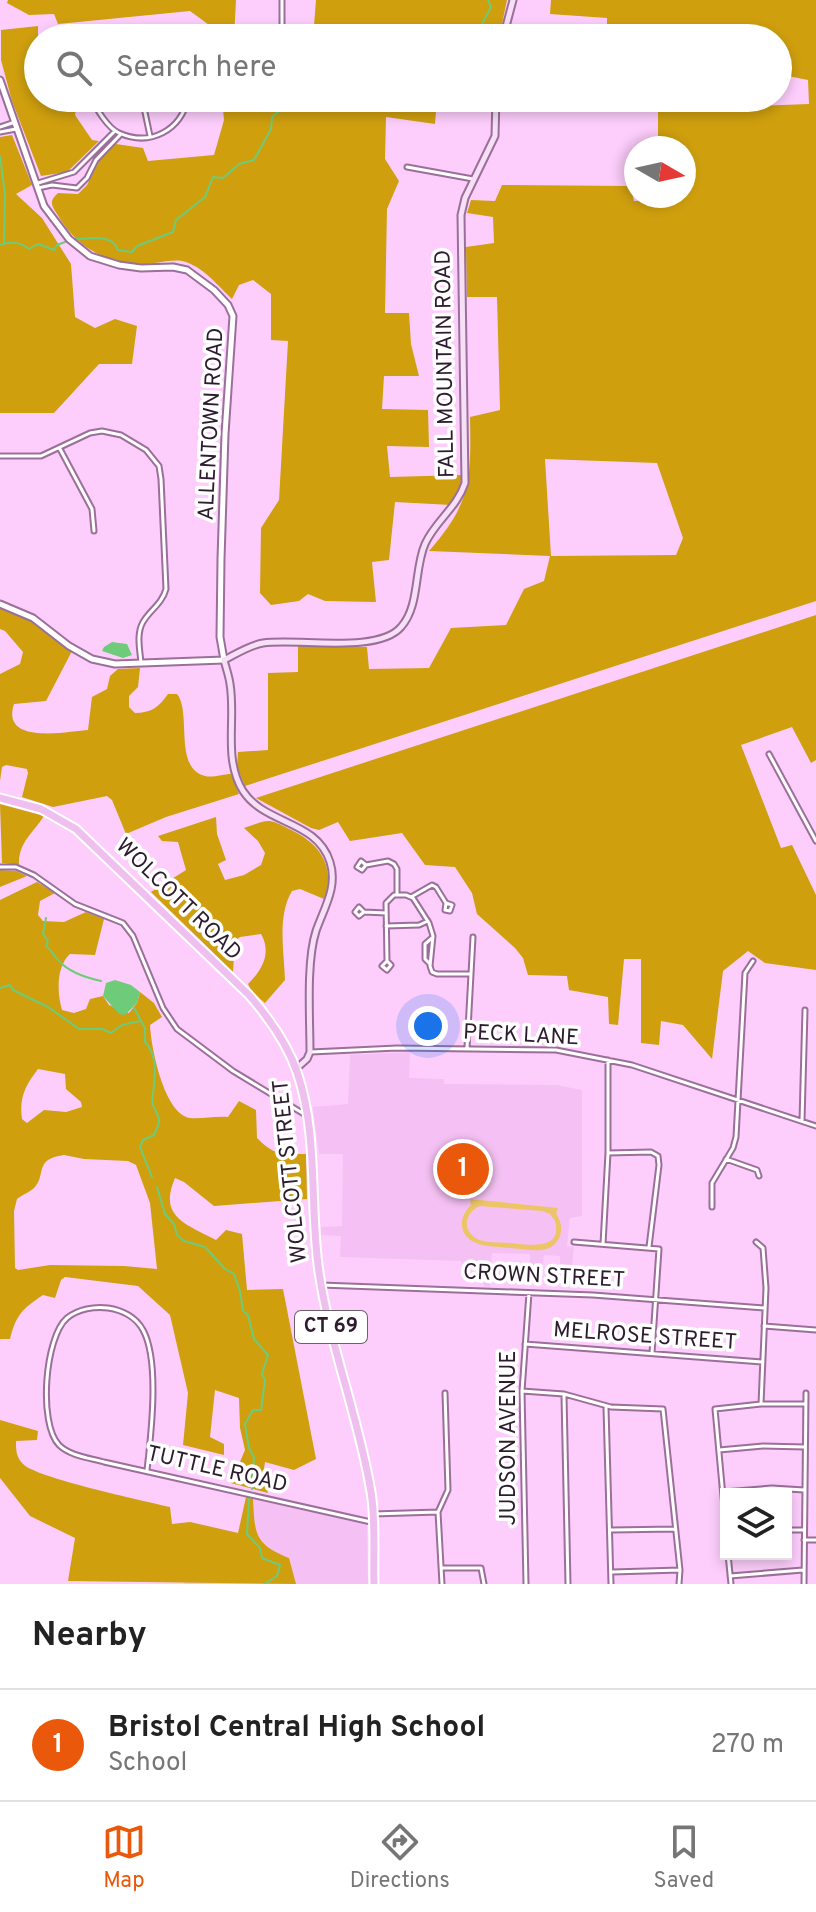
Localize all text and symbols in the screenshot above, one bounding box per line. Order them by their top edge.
search box [24,24,792,112]
icon: search [52,46,96,90]
text: Search here [116,50,276,87]
north arrow [624,136,696,208]
street label: FALL MOUNTAIN ROAD [431,250,461,478]
street label: ALLENTOWN ROAD [193,327,231,521]
street label: WOLCOTT ROAD [109,833,247,967]
your location [408,1006,448,1046]
street label: PECK LANE [462,1019,580,1053]
street label: WOLCOTT STREET [268,1078,314,1264]
pin: 1 [437,1139,489,1199]
street label: CROWN STREET [462,1259,626,1295]
road number: CT 69 [295,1311,367,1343]
street label: MELROSE STREET [552,1317,738,1357]
street label: JUDSON AVENUE [496,1351,523,1526]
street label: TUTTLE ROAD [144,1441,290,1499]
map controls [720,1488,792,1560]
button: layers [720,1488,792,1560]
text: Nearby [32,1615,147,1658]
text: Bristol Central High School [108,1710,485,1747]
text: 1 [53,1729,63,1762]
text: 270 m [711,1729,784,1762]
text: School [108,1747,187,1780]
tab: Map [102,1820,146,1895]
tab: Directions [350,1820,450,1895]
tab: Saved [654,1820,714,1895]

